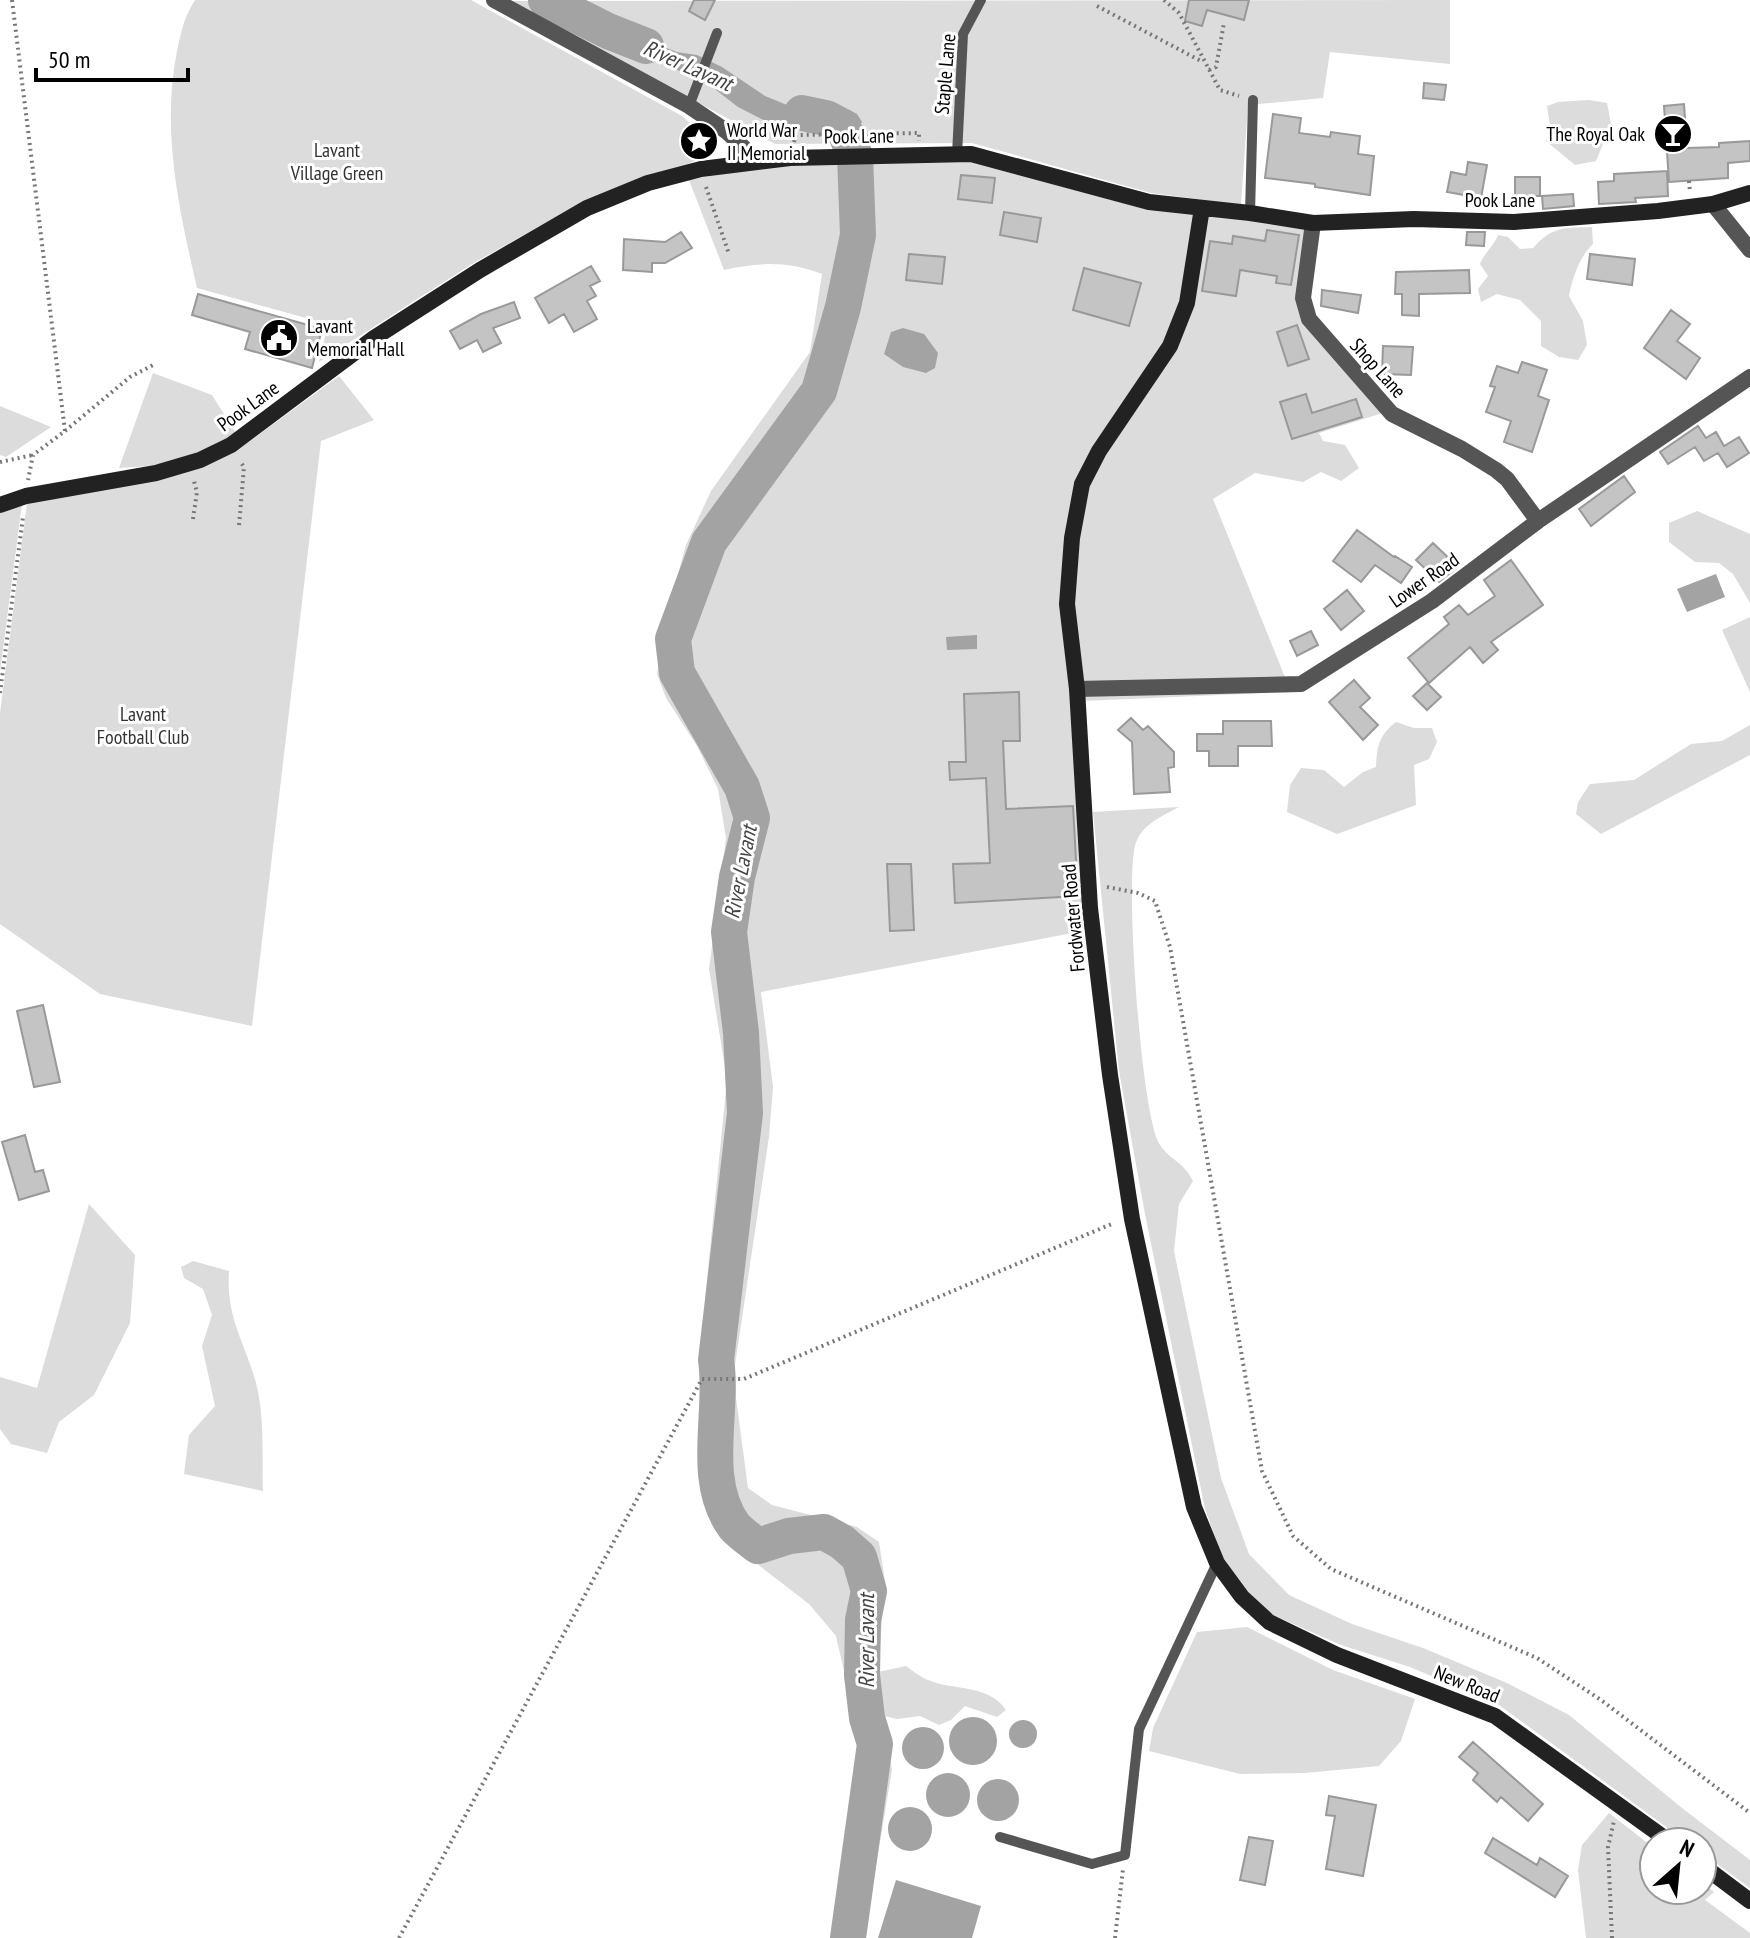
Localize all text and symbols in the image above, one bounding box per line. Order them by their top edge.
scale bar [36,32,188,82]
water label: River Lavant [639,33,739,98]
street label: Staple Lane [929,33,961,115]
text: 50 m [48,44,90,75]
bar icon: The Royal Oak [1652,113,1694,155]
place label: World War II Memorial [727,117,806,166]
place icon: World War II Memorial [678,120,720,162]
place label: The Royal Oak [1546,121,1645,147]
street label: Pook Lane [824,122,894,150]
park label: Lavant Village Green [290,137,383,186]
street label: Pook Lane [1465,187,1535,213]
place label: Lavant Memorial Hall [307,313,405,362]
public building icon: Lavant Memorial Hall [258,317,300,359]
street label: Shop Lane [1344,333,1412,403]
street label: Pook Lane [212,375,284,437]
street label: Lower Road [1384,547,1464,613]
park label: Lavant Football Club [97,701,189,750]
water label: River Lavant [717,820,763,921]
street label: Fordwater Road [1055,863,1091,973]
water label: River Lavant [852,1591,880,1688]
street label: New Road [1430,1659,1504,1709]
north arrow [1638,1826,1718,1906]
text: N [1675,1833,1699,1863]

